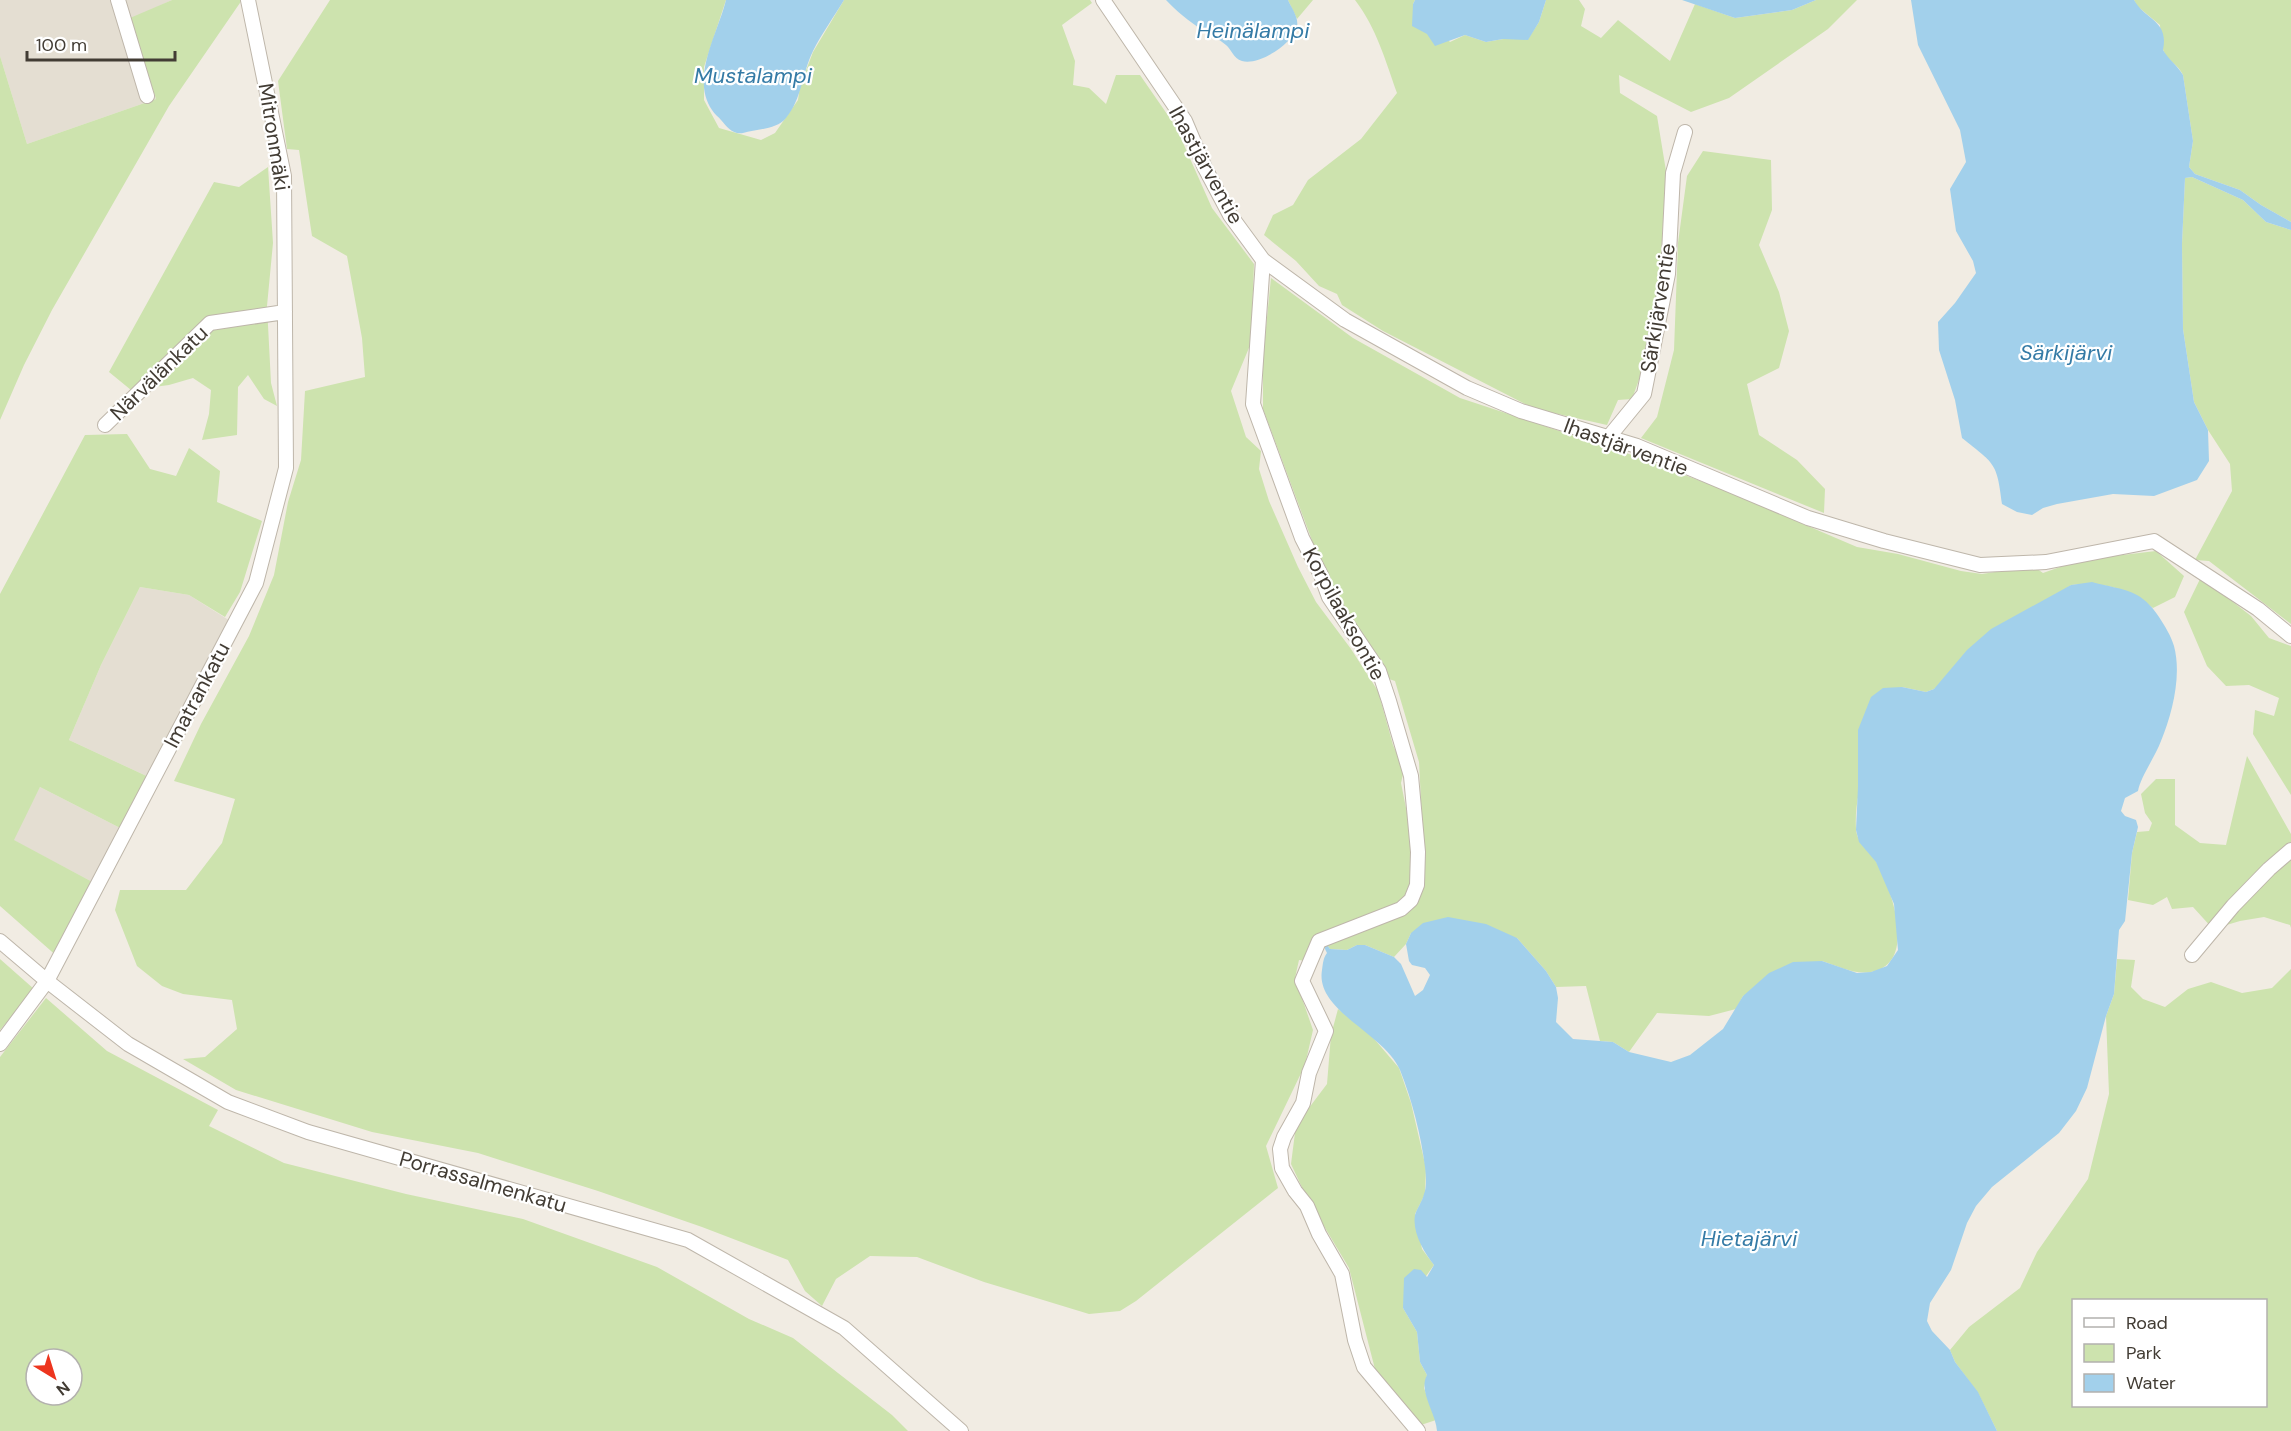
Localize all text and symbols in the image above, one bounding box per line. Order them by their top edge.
water label: Heinälampi [1196,16,1310,45]
scale bar [27,24,176,62]
text: 100 m [36,33,87,57]
water label: Mustalampi [694,61,813,90]
street label: Mitronmäki [252,81,296,193]
street label: Ihastjärventie [1162,101,1250,229]
street label: Särkijärventie [1634,241,1682,375]
street label: Närvälänkatu [104,319,214,427]
water label: Särkijärvi [2020,338,2113,367]
street label: Ihastjärventie [1560,411,1692,483]
street label: Korpilaaksontie [1296,543,1392,685]
street label: Imatrankatu [157,637,237,753]
street label: Porrassalmenkatu [396,1145,570,1219]
water label: Hietajärvi [1701,1224,1798,1253]
legend [2072,1299,2267,1407]
text: Road [2126,1311,2168,1335]
text: Park [2126,1341,2162,1365]
north arrow [24,1347,84,1407]
text: Water [2126,1371,2176,1395]
text: N [52,1377,74,1400]

